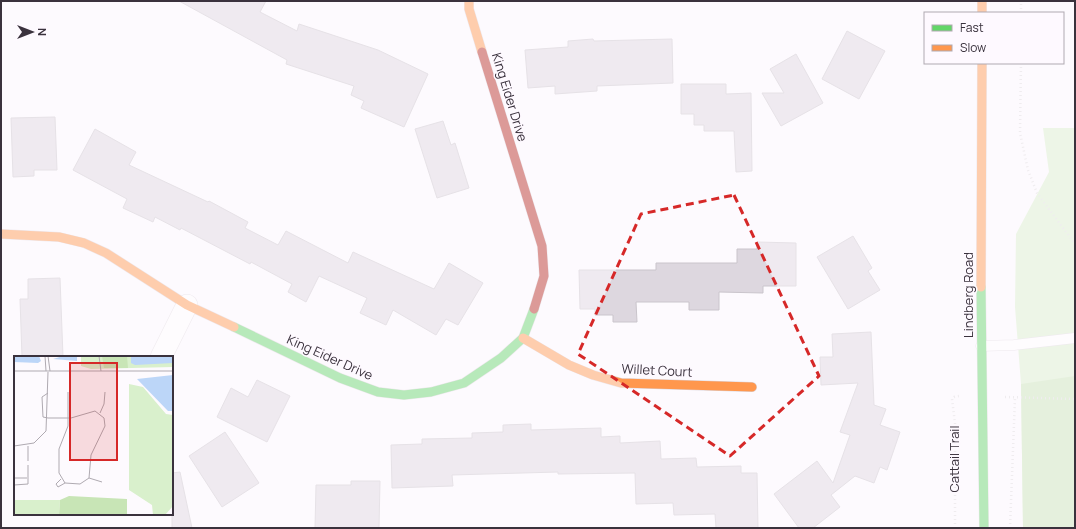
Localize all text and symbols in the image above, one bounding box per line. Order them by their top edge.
north arrow [12,12,52,52]
legend [924,12,1064,64]
text: Fast [960,19,984,36]
text: N [35,28,50,36]
text: Slow [960,39,986,56]
street label: King Eider Drive [488,50,532,144]
street label: Lindberg Road [959,252,977,338]
street label: King Eider Drive [284,330,376,384]
inset map [14,356,173,515]
street label: Willet Court [621,359,693,381]
street label: Cattail Trail [945,426,963,492]

